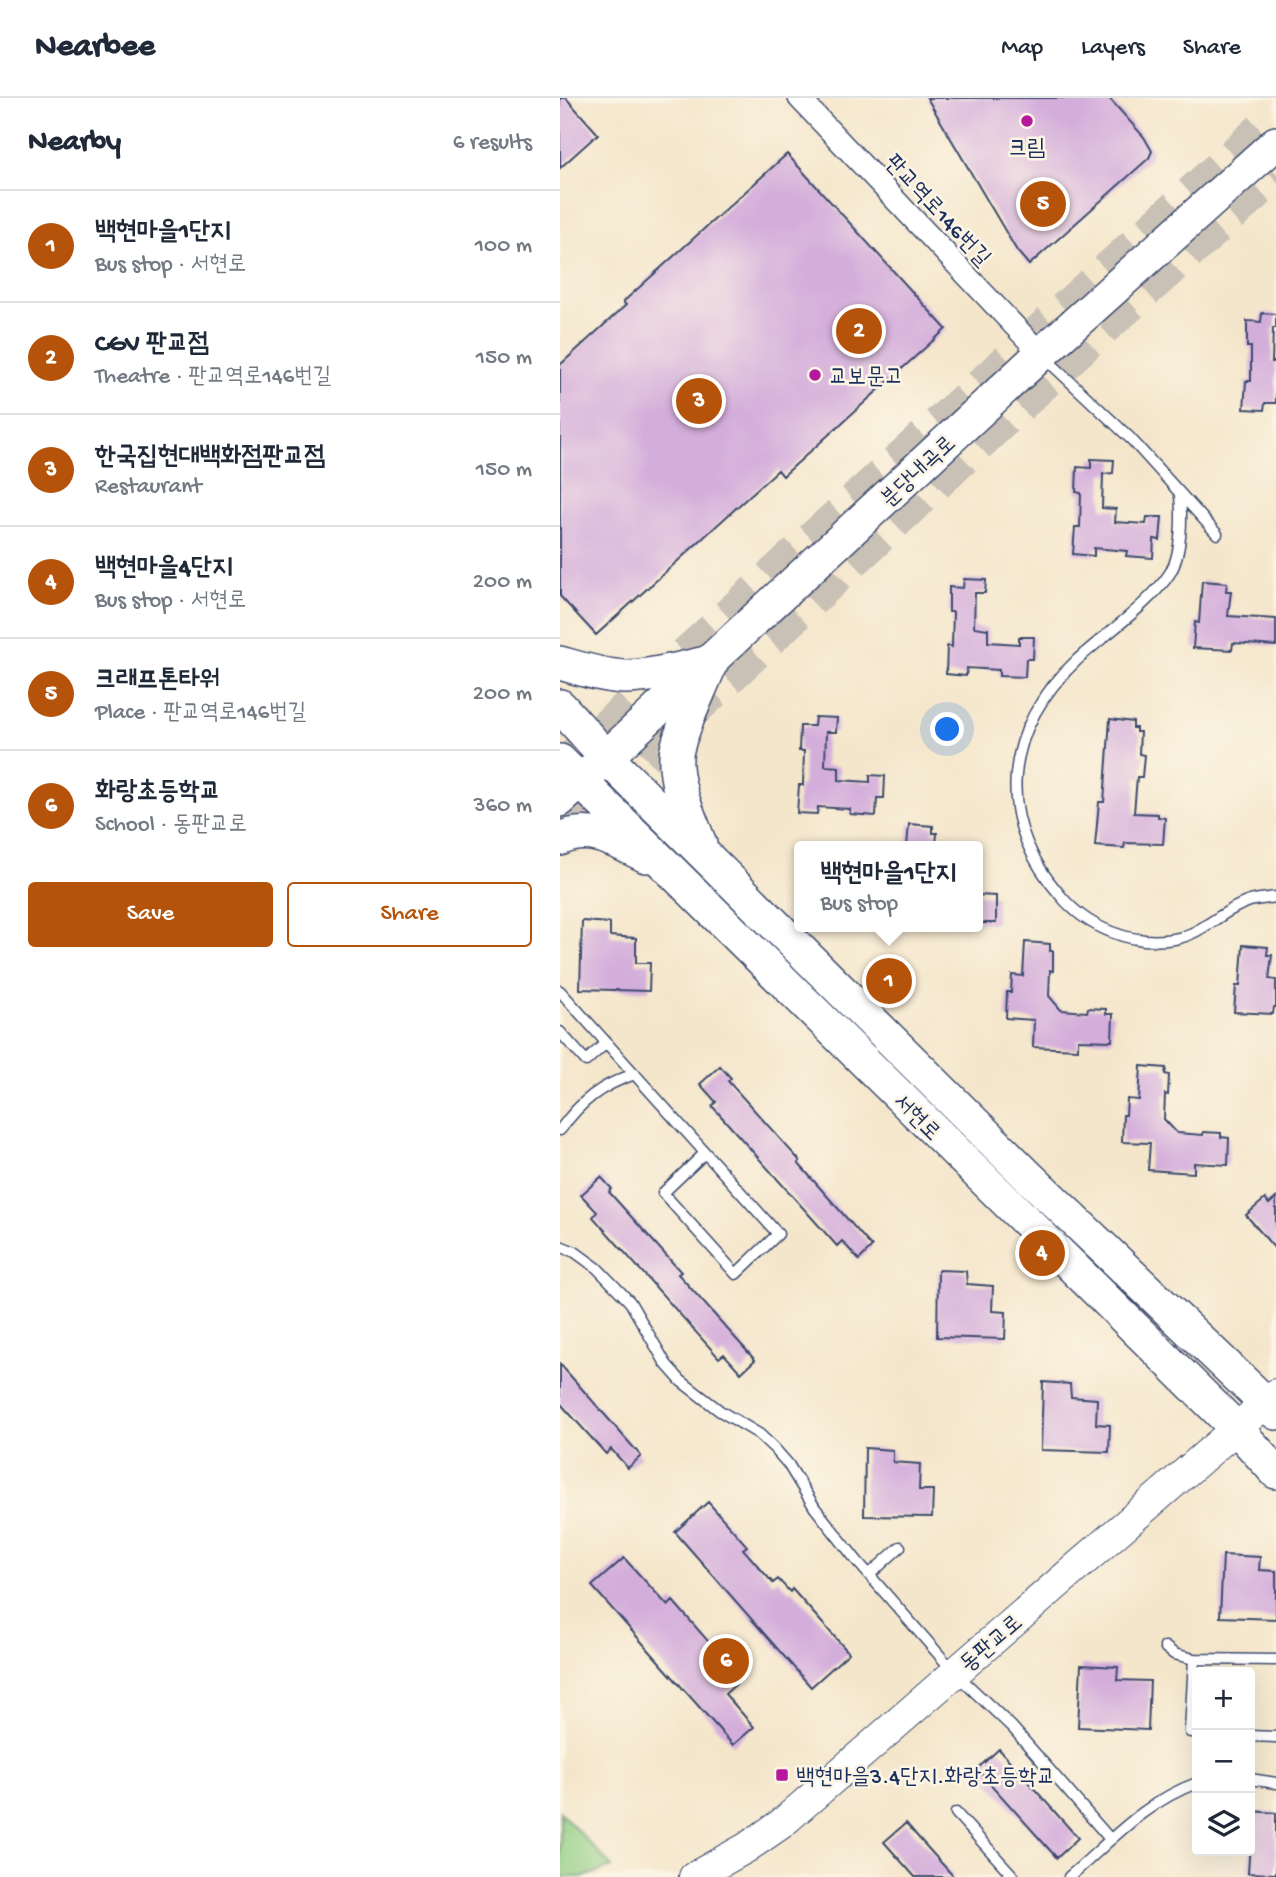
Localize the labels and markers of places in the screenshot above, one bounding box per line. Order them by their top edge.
marker: 크림 [1019,113,1035,129]
place label: 크림 [1008,136,1046,163]
pin: 5 [1020,178,1066,230]
pin: 2 [836,305,882,357]
place label: 교보문고 [829,365,903,392]
marker: 교보문고 [807,367,823,383]
pin: 3 [676,375,722,427]
pin: 1 [866,955,912,1007]
pin: 4 [1019,1227,1065,1279]
pin: 6 [703,1635,749,1687]
place label: 백현마을3.4단지.화랑초등학교 [796,1765,1055,1792]
marker: 백현마을3.4단지.화랑초등학교 [774,1767,790,1783]

